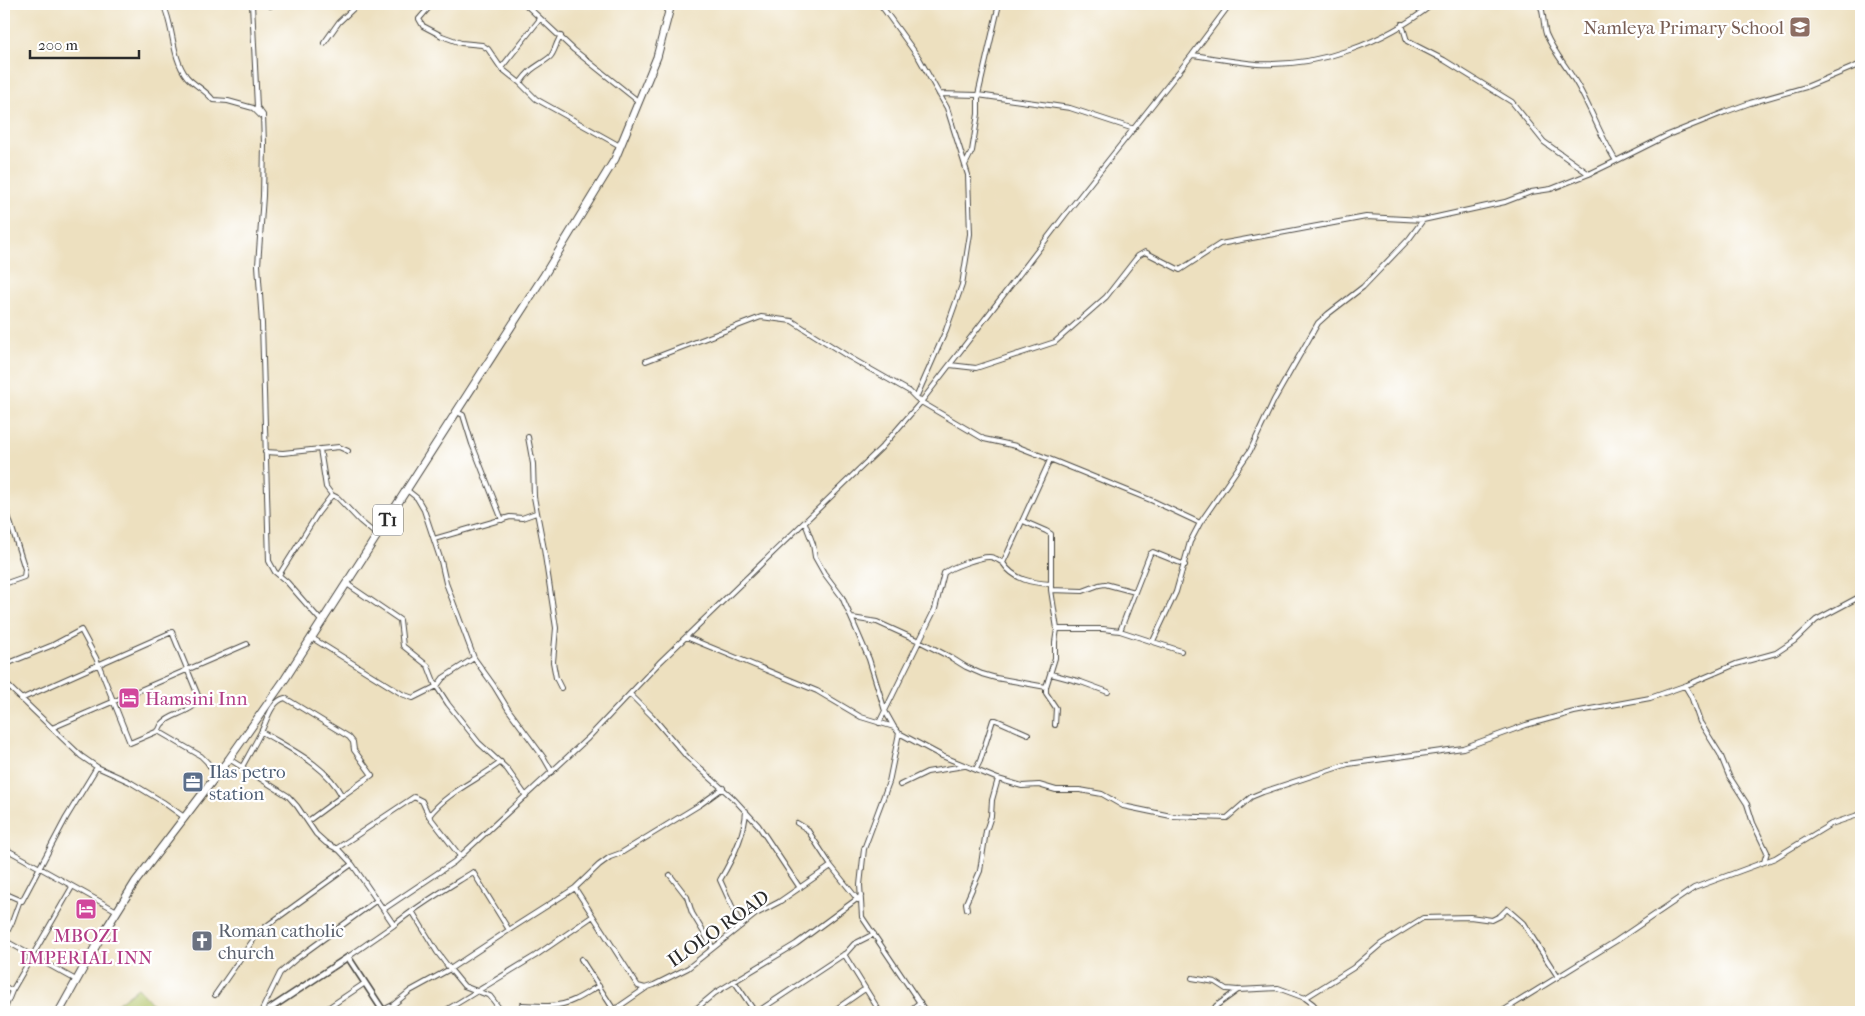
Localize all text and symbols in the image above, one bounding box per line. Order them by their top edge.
school or university icon: Namleya Primary School [1788,15,1812,39]
place label: Namleya Primary School [1583,17,1784,39]
scale bar [30,28,139,60]
text: 200 m [38,36,78,54]
road number: T1 [373,504,403,536]
hotel icon: Hamsini Inn [117,686,141,710]
place label: Hamsini Inn [145,688,247,710]
place label: Ilas petro station [209,761,286,805]
office icon: Ilas petro station [181,770,205,794]
street label: ILOLO ROAD [664,886,774,972]
hotel icon: MBOZI IMPERIAL INN [74,897,98,921]
place label: Roman catholic church [218,920,344,964]
place label: MBOZI IMPERIAL INN [20,925,153,969]
church icon: Roman catholic church [190,929,214,953]

